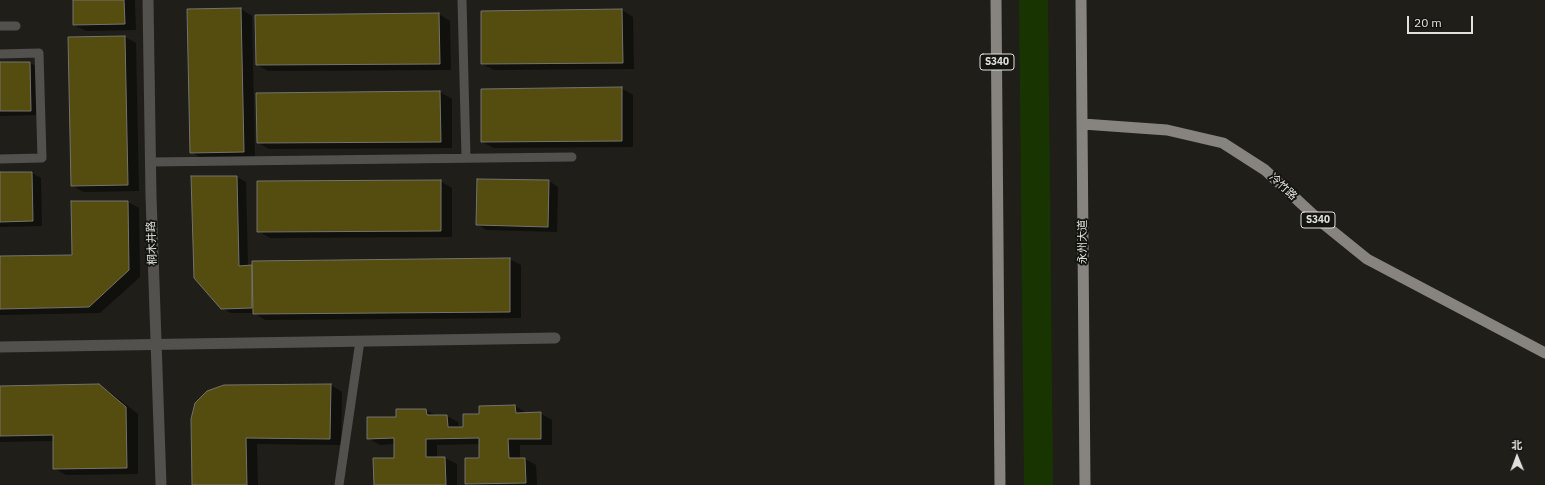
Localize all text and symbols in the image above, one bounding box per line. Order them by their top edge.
scale bar [1409,8,1475,34]
text: 20 m [1414,15,1442,30]
road number: S340 [980,54,1014,70]
street label: 冷竹路 [1266,171,1300,203]
road number: S340 [1301,212,1335,228]
street label: 永州大道 [1076,220,1090,264]
street label: 桐木井路 [145,221,159,265]
north arrow [1497,437,1537,477]
text: 北 [1511,438,1522,452]

